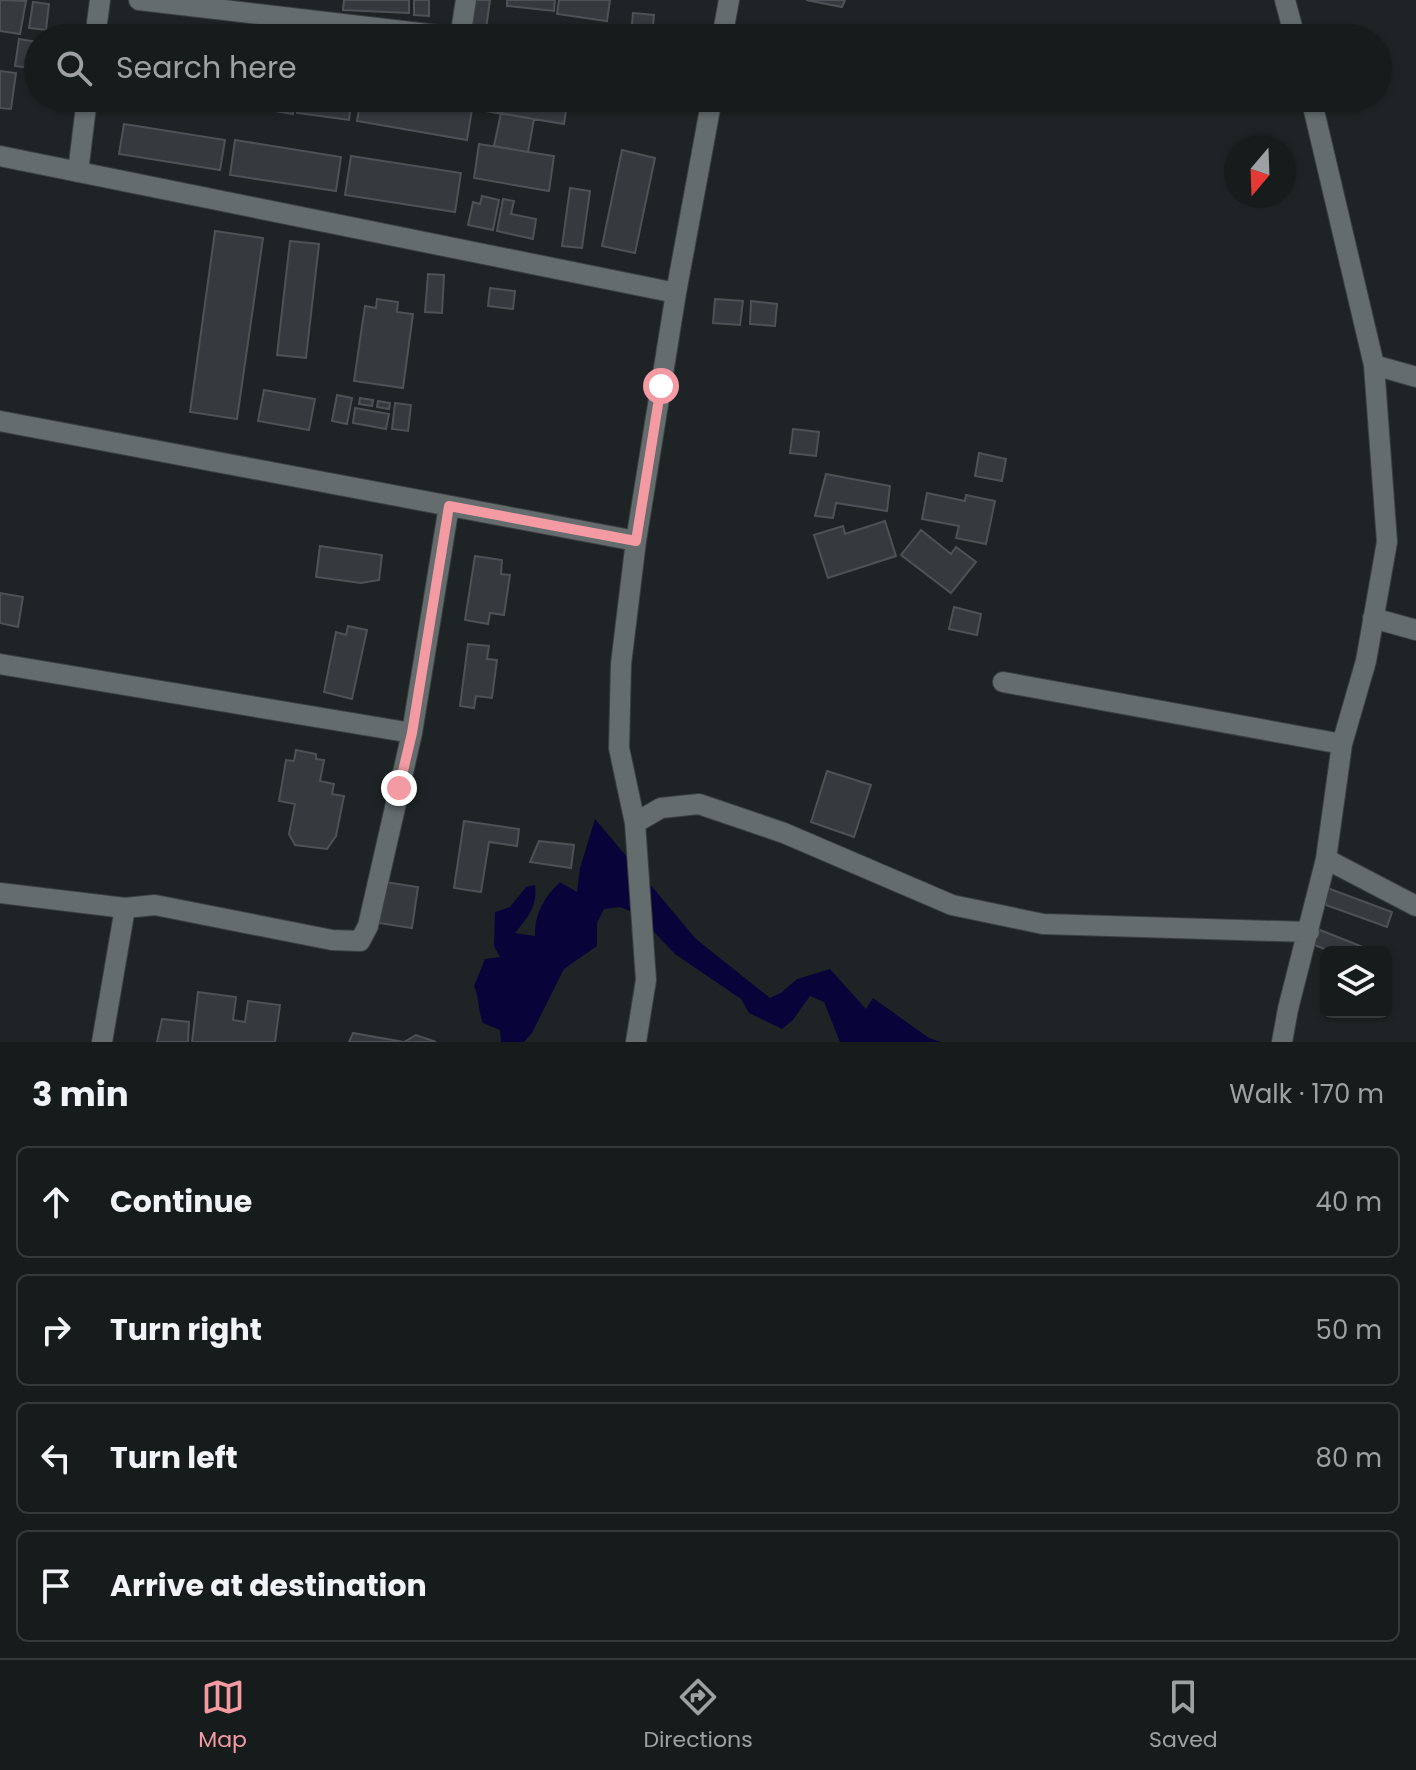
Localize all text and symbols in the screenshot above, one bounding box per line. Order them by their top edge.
search box [24,24,1392,112]
icon: search [52,46,96,90]
text: Search here [116,46,297,89]
north arrow [1224,136,1296,208]
route start [643,368,679,404]
route end [381,770,417,806]
map controls [1320,946,1392,1018]
button: layers [1320,946,1392,1018]
text: 3 min [32,1070,129,1118]
text: Walk · 170 m [1229,1076,1384,1112]
icon: ahead [34,1180,78,1224]
text: Continue [110,1180,252,1223]
text: 40 m [1316,1184,1382,1220]
icon: right [34,1308,78,1352]
text: Turn right [110,1308,262,1351]
text: 50 m [1316,1312,1382,1348]
icon: left [34,1436,78,1480]
text: Turn left [110,1436,238,1479]
text: 80 m [1316,1440,1382,1476]
icon: arrive [34,1564,78,1608]
text: Arrive at destination [110,1564,427,1607]
tab: Map [198,1675,247,1756]
tab: Directions [643,1675,753,1756]
tab: Saved [1149,1675,1218,1756]

